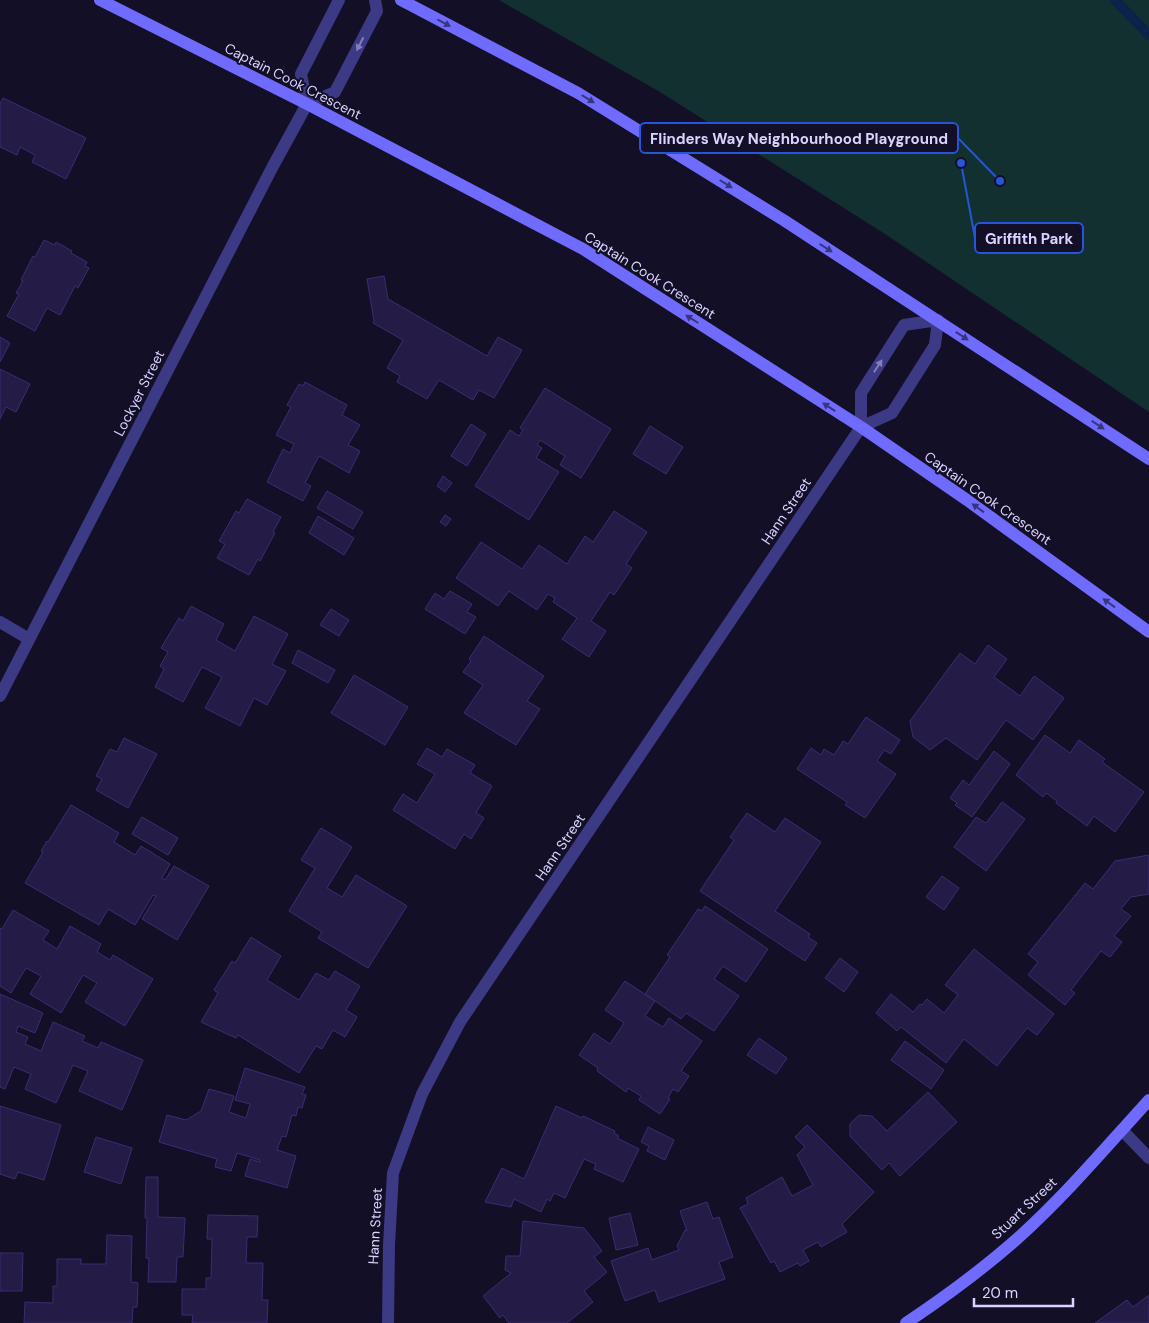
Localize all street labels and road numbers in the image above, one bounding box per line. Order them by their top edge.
street label: Captain Cook Crescent [222,39,364,123]
street label: Captain Cook Crescent [581,227,719,323]
street label: Lockyer Street [110,347,168,439]
street label: Captain Cook Crescent [921,447,1055,549]
street label: Hann Street [757,474,815,548]
street label: Hann Street [531,810,589,884]
street label: Stuart Street [987,1173,1061,1243]
street label: Hann Street [364,1187,386,1265]

